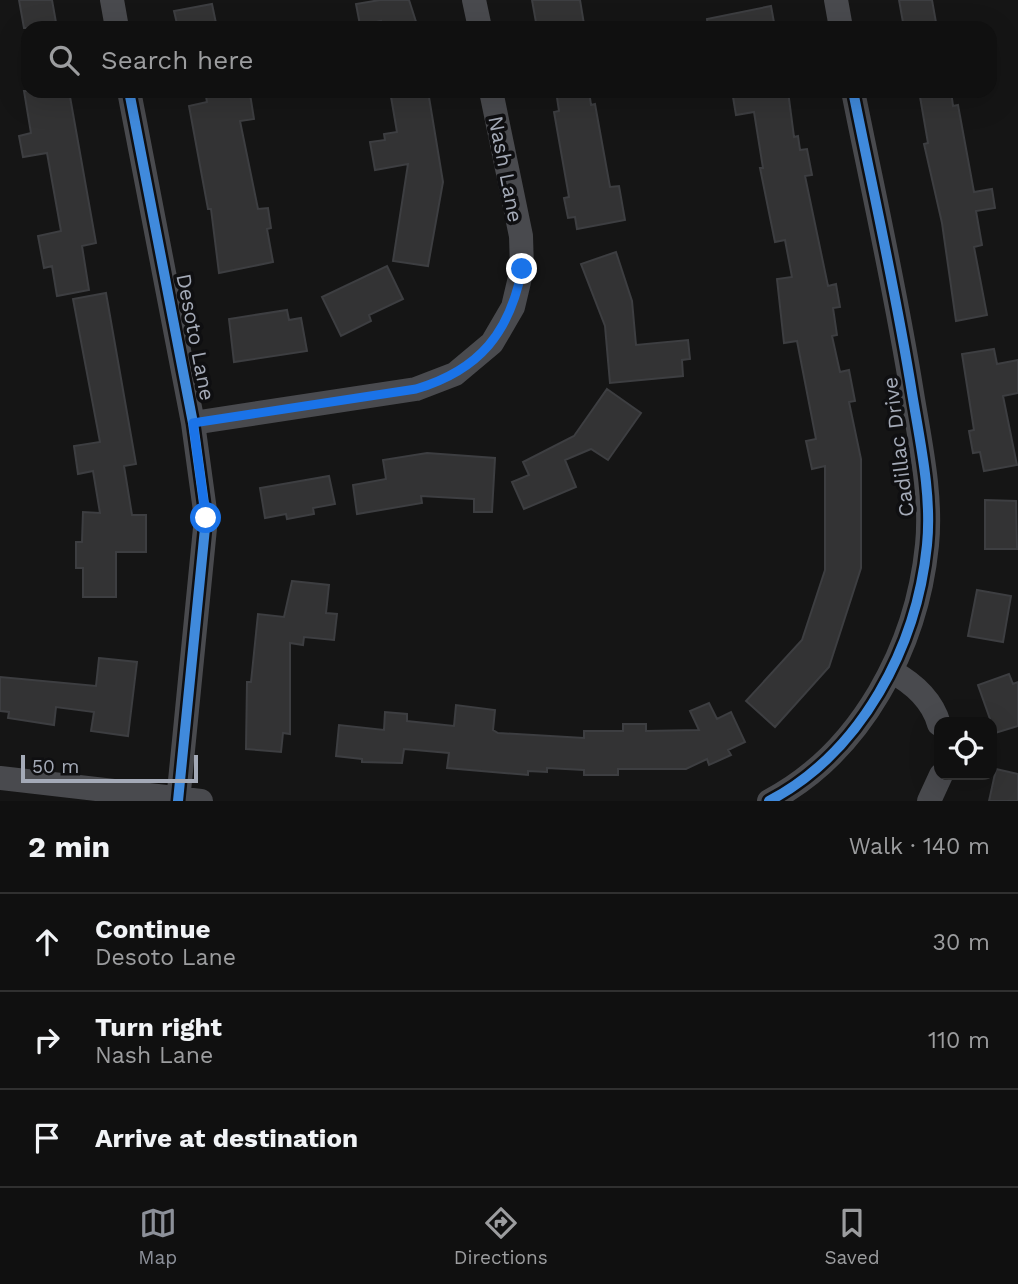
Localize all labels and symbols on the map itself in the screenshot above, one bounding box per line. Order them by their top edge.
street label: Nash Lane [483,114,529,224]
route end [506,253,537,284]
street label: Desoto Lane [171,271,221,403]
street label: Cadillac Drive [877,376,919,518]
route start [190,502,221,533]
scale bar [21,752,198,784]

